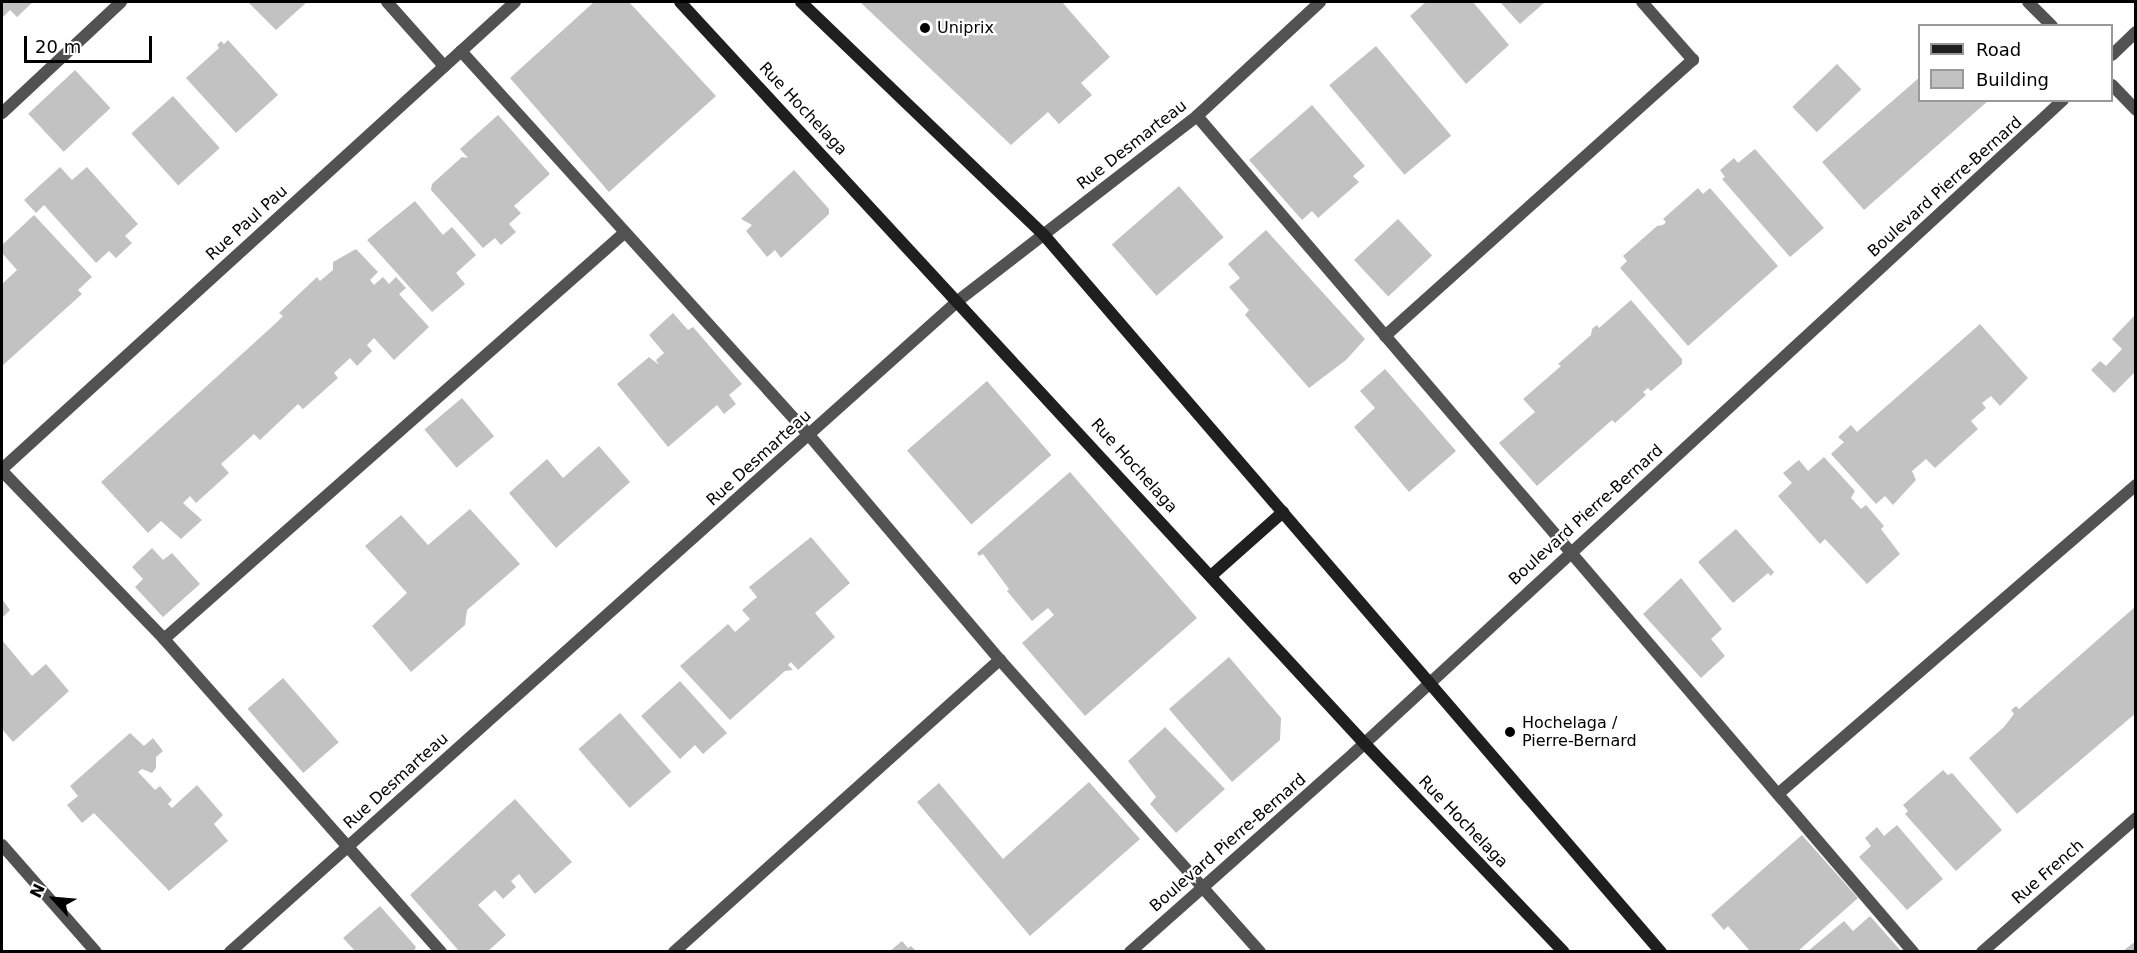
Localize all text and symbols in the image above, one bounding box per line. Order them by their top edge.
place label: Uniprix [937,18,994,38]
marker: Uniprix [918,21,932,35]
scale bar [27,24,154,62]
legend [1918,24,2113,102]
text: 20 m [35,36,81,57]
text: Road [1976,39,2021,60]
street label: Rue Hochelaga [755,58,851,160]
text: Building [1976,69,2049,90]
street label: Rue Desmarteau [1073,96,1191,194]
street label: Boulevard Pierre-Bernard [1864,113,2026,261]
street label: Rue Paul Pau [202,181,292,265]
street label: Rue Desmarteau [703,406,815,510]
street label: Rue Hochelaga [1087,415,1181,517]
street label: Boulevard Pierre-Bernard [1505,441,1667,589]
place label: Hochelaga / Pierre-Bernard [1522,713,1637,751]
marker: Hochelaga / Pierre-Bernard [1503,725,1517,739]
street label: Rue Desmarteau [340,729,452,833]
street label: Boulevard Pierre-Bernard [1146,770,1310,916]
street label: Rue Hochelaga [1414,772,1512,872]
street label: Rue French [2008,836,2088,908]
north arrow [24,869,84,929]
text: N [26,881,49,901]

